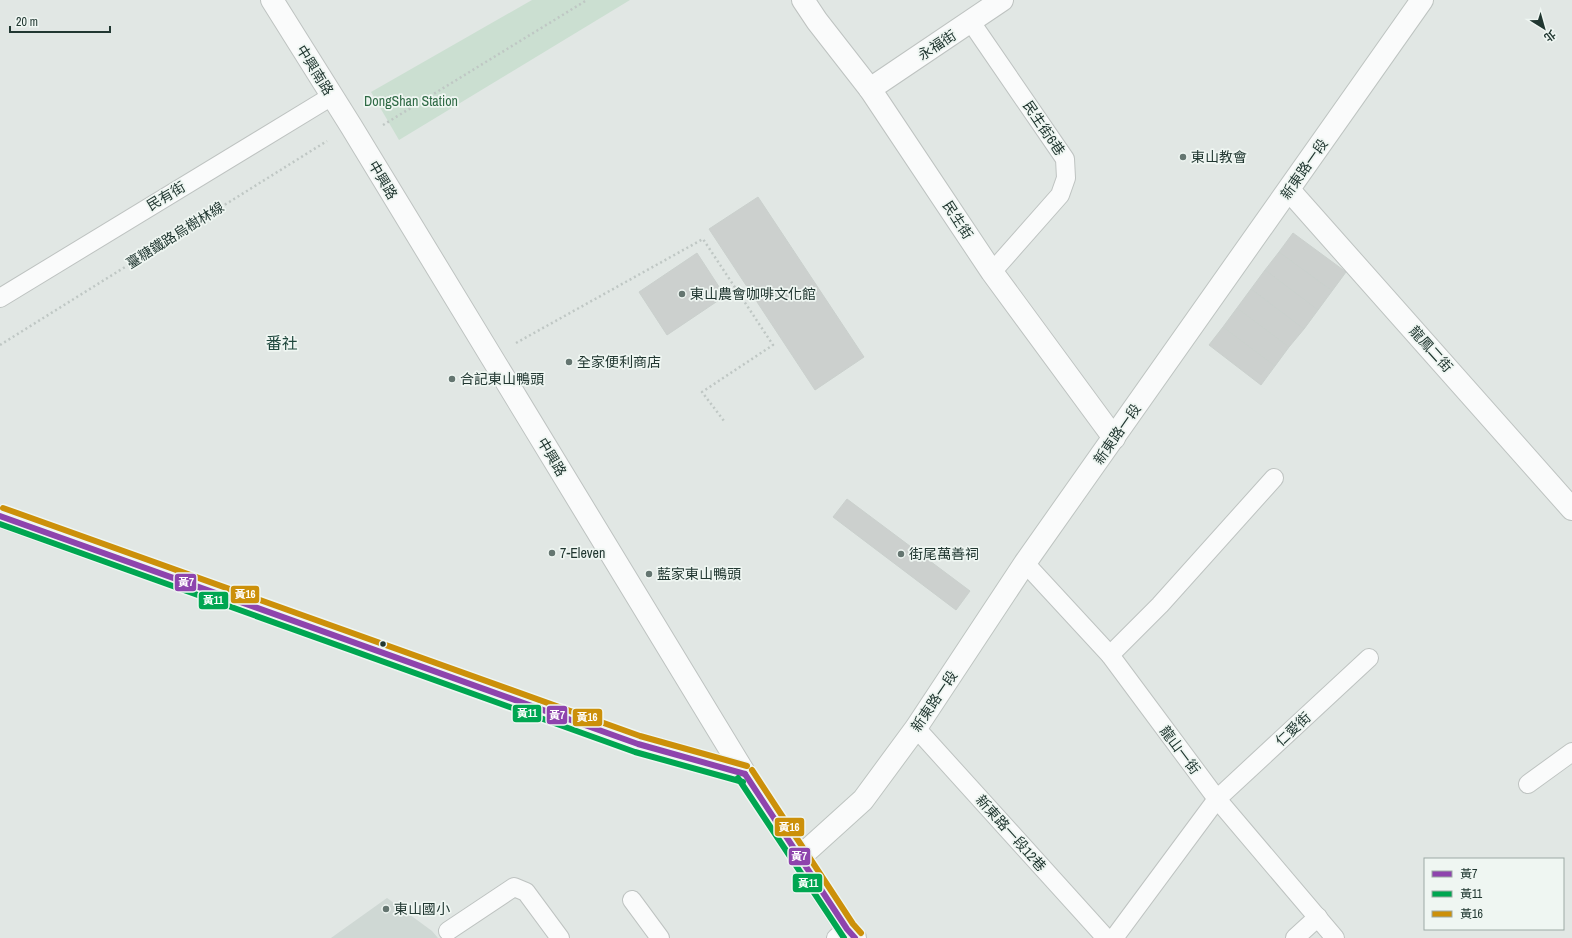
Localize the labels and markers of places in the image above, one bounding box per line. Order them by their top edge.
place label: 東山教會 [1191,148,1247,166]
marker: 東山教會 [1178,152,1188,162]
place label: 東山農會咖啡文化館 [690,285,816,303]
marker: 東山農會咖啡文化館 [677,289,687,299]
place label: 全家便利商店 [577,353,661,371]
marker: 全家便利商店 [564,357,574,367]
place label: 合記東山鴨頭 [460,370,544,388]
marker: 合記東山鴨頭 [447,374,457,384]
place label: 7-Eleven [560,544,605,562]
place label: 街尾萬善祠 [909,545,979,563]
marker: 7-Eleven [547,548,557,558]
marker: 街尾萬善祠 [896,549,906,559]
place label: 藍家東山鴨頭 [657,565,741,583]
marker: 藍家東山鴨頭 [644,569,654,579]
unlabelled marker [378,639,388,649]
place label: 東山國小 [394,900,450,918]
marker: 東山國小 [381,904,391,914]

